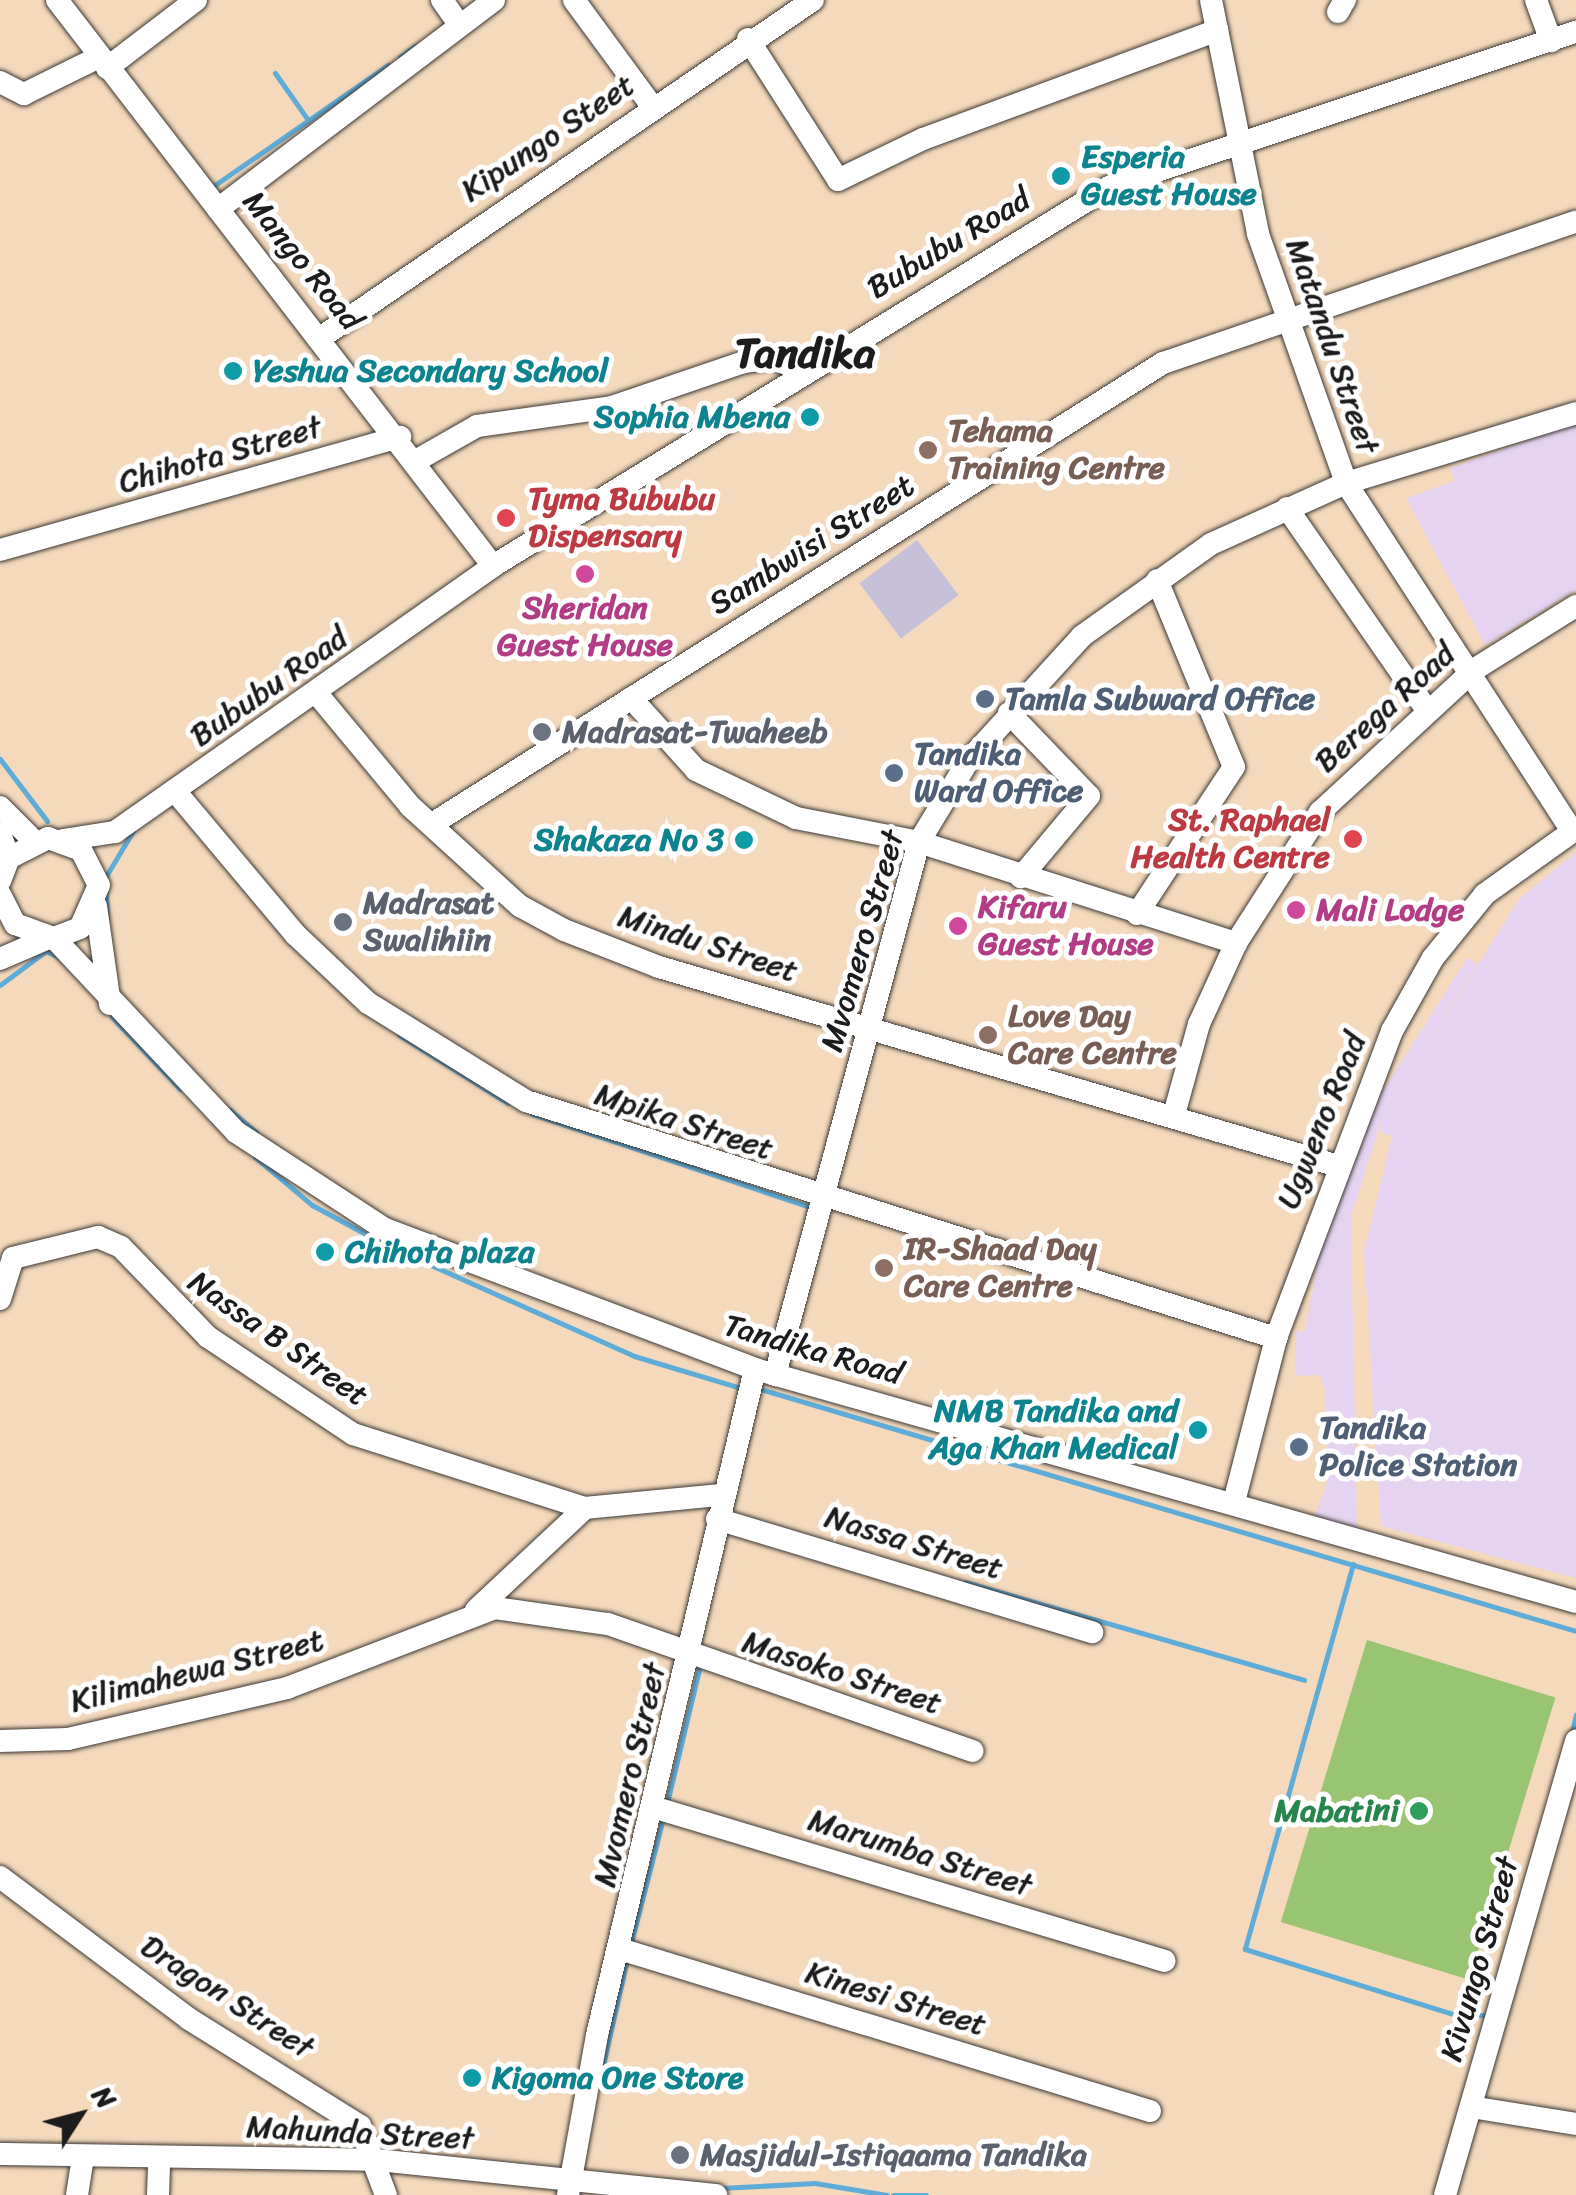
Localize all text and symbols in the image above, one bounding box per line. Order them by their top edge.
street label: Kipungo Steet [454,66,642,210]
place label: Esperia Guest House [1081,139,1258,214]
marker: Esperia Guest House [1050,165,1072,187]
street label: Bububu Road [861,180,1037,308]
street label: Mango Road [234,183,370,339]
street label: Matandu Street [1277,233,1387,459]
district label: Tandika [735,328,875,378]
place label: Yeshua Secondary School [253,352,608,390]
marker: Yeshua Secondary School [222,360,244,382]
place label: Sophia Mbena [593,398,790,436]
marker: Sophia Mbena [799,406,821,428]
street label: Chihota Street [114,408,326,502]
place label: Tehama Training Centre [948,413,1166,488]
marker: Tehama Training Centre [917,439,939,461]
street label: Sambwisi Street [703,467,921,623]
place label: Tyma Bububu Dispensary [528,481,715,556]
marker: Tyma Bububu Dispensary [493,505,519,531]
marker: Sheridan Guest House [574,563,596,585]
place label: Sheridan Guest House [497,590,673,665]
street label: Bububu Road [183,619,355,755]
street label: Berega Road [1307,635,1463,781]
place label: Tamla Subward Office [1005,680,1316,718]
marker: Tamla Subward Office [974,688,996,710]
place label: Madrasat-Twaheeb [562,713,828,751]
marker: Madrasat-Twaheeb [531,721,553,743]
place label: Tandika Ward Office [914,736,1083,811]
marker: Tandika Ward Office [883,762,905,784]
place label: St. Raphael Health Centre [1129,802,1330,877]
place label: Shakaza No 3 [534,821,724,859]
street label: Mvomero Street [813,826,913,1056]
marker: St. Raphael Health Centre [1340,826,1366,852]
marker: Shakaza No 3 [733,829,755,851]
place label: Madrasat Swalihiin [363,885,494,960]
place label: Kifaru Guest House [978,889,1155,964]
place label: Mali Lodge [1316,891,1465,929]
street label: Mindu Street [613,897,803,991]
marker: Mali Lodge [1285,899,1307,921]
marker: Madrasat Swalihiin [332,911,354,933]
marker: Kifaru Guest House [947,915,969,937]
place label: Love Day Care Centre [1008,998,1179,1073]
marker: Love Day Care Centre [977,1024,999,1046]
street label: Ugweno Road [1269,1027,1375,1215]
street label: Mpika Street [590,1075,778,1169]
place label: IR-Shaad Day Care Centre [904,1231,1097,1306]
place label: Chihota plaza [345,1233,534,1271]
marker: Chihota plaza [314,1241,336,1263]
marker: IR-Shaad Day Care Centre [873,1257,895,1279]
street label: Nassa B Street [180,1262,376,1416]
street label: Tandika Road [719,1306,907,1394]
place label: NMB Tandika and Aga Khan Medical [929,1393,1178,1468]
place label: Tandika Police Station [1319,1410,1519,1485]
marker: NMB Tandika and Aga Khan Medical [1187,1419,1209,1441]
marker: Tandika Police Station [1288,1436,1310,1458]
street label: Nassa Street [820,1498,1008,1588]
street label: Kilimahewa Street [66,1621,328,1721]
street label: Masoko Street [737,1623,947,1723]
street label: Mvomero Street [586,1659,674,1891]
place label: Mabatini [1274,1792,1399,1830]
marker: Mabatini [1408,1800,1430,1822]
street label: Marumba Street [804,1801,1036,1905]
street label: Kivungo Street [1432,1852,1528,2066]
street label: Dragon Street [133,1927,321,2067]
street label: Kinesi Street [801,1953,991,2045]
place label: Kigoma One Store [492,2059,744,2097]
north arrow [30,2065,130,2165]
marker: Kigoma One Store [461,2067,483,2089]
text: N [79,2075,130,2119]
street label: Mahunda Street [245,2108,475,2158]
place label: Masjidul-Istiqaama Tandika [700,2136,1087,2174]
marker: Masjidul-Istiqaama Tandika [669,2144,691,2166]

